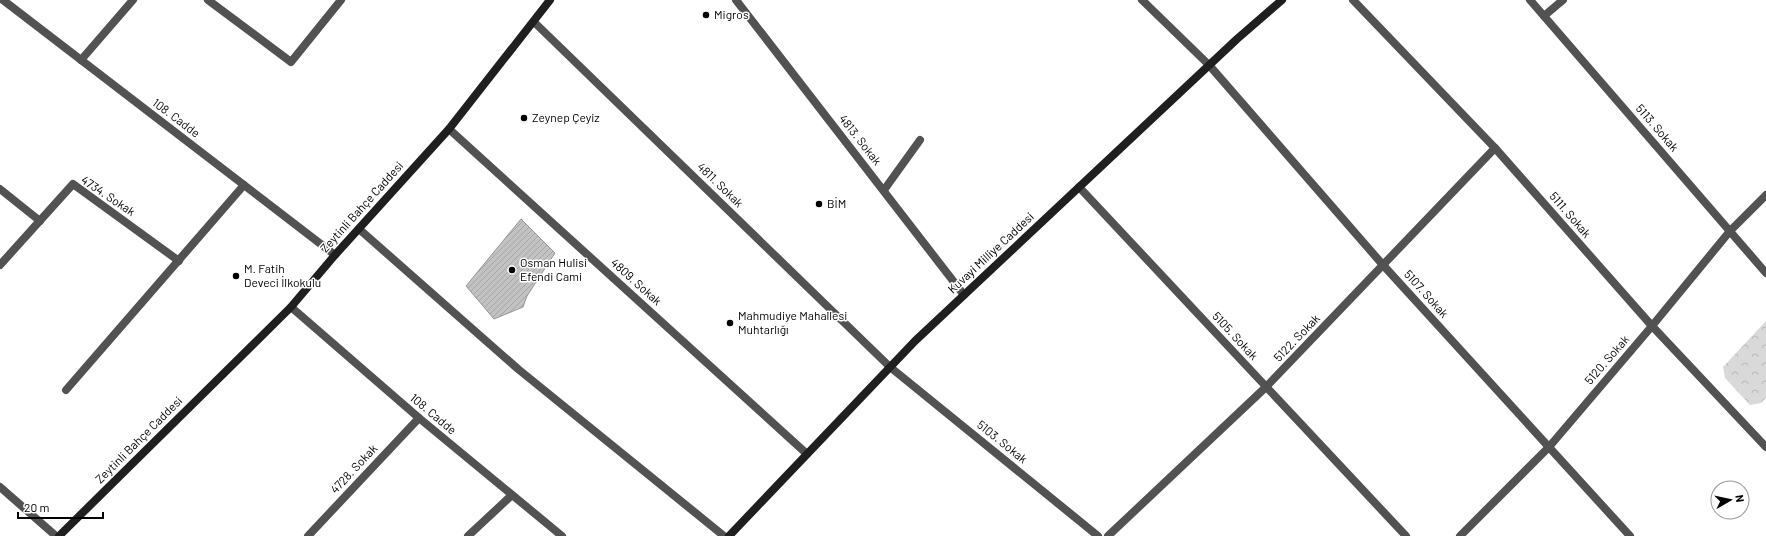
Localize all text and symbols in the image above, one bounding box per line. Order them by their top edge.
place label: Migros [714,7,749,21]
marker: Migros [701,10,711,20]
street label: 108. Cadde [150,95,203,140]
street label: 5113. Sokak [1634,101,1682,154]
place label: Zeynep Çeyiz [532,110,600,124]
street label: 4813. Sokak [837,111,885,167]
marker: Zeynep Çeyiz [519,113,529,123]
street label: Zeytinli Bahçe Caddesi [317,158,406,254]
street label: 4811. Sokak [695,159,747,210]
street label: 4734. Sokak [79,172,138,218]
street label: 5111. Sokak [1547,189,1594,240]
place label: BİM [827,196,846,210]
marker: BİM [814,199,824,209]
street label: Kuvayi Milliye Caddesi [944,209,1036,296]
place label: Osman Hulisi Efendi Cami [520,255,587,283]
street label: 4809. Sokak [608,255,665,308]
place label: M. Fatih Deveci İlkokulu [244,261,321,289]
marker: Osman Hulisi Efendi Cami [507,265,517,275]
street label: 5107. Sokak [1402,267,1452,320]
marker: M. Fatih Deveci İlkokulu [231,271,241,281]
place label: Mahmudiye Mahallesi Muhtarlığı [738,308,847,336]
street label: 5105. Sokak [1210,308,1261,362]
street label: 5122. Sokak [1270,311,1322,364]
marker: Mahmudiye Mahallesi Muhtarlığı [725,318,735,328]
street label: 5120. Sokak [1581,332,1631,387]
street label: 108. Cadde [408,390,460,437]
street label: Zeytinli Bahçe Caddesi [92,393,185,486]
street label: 5103. Sokak [975,417,1030,466]
street label: 4728. Sokak [327,441,380,496]
north arrow [1710,480,1750,520]
scale bar [18,494,103,520]
text: N [1733,494,1747,503]
text: 20 m [24,500,50,514]

